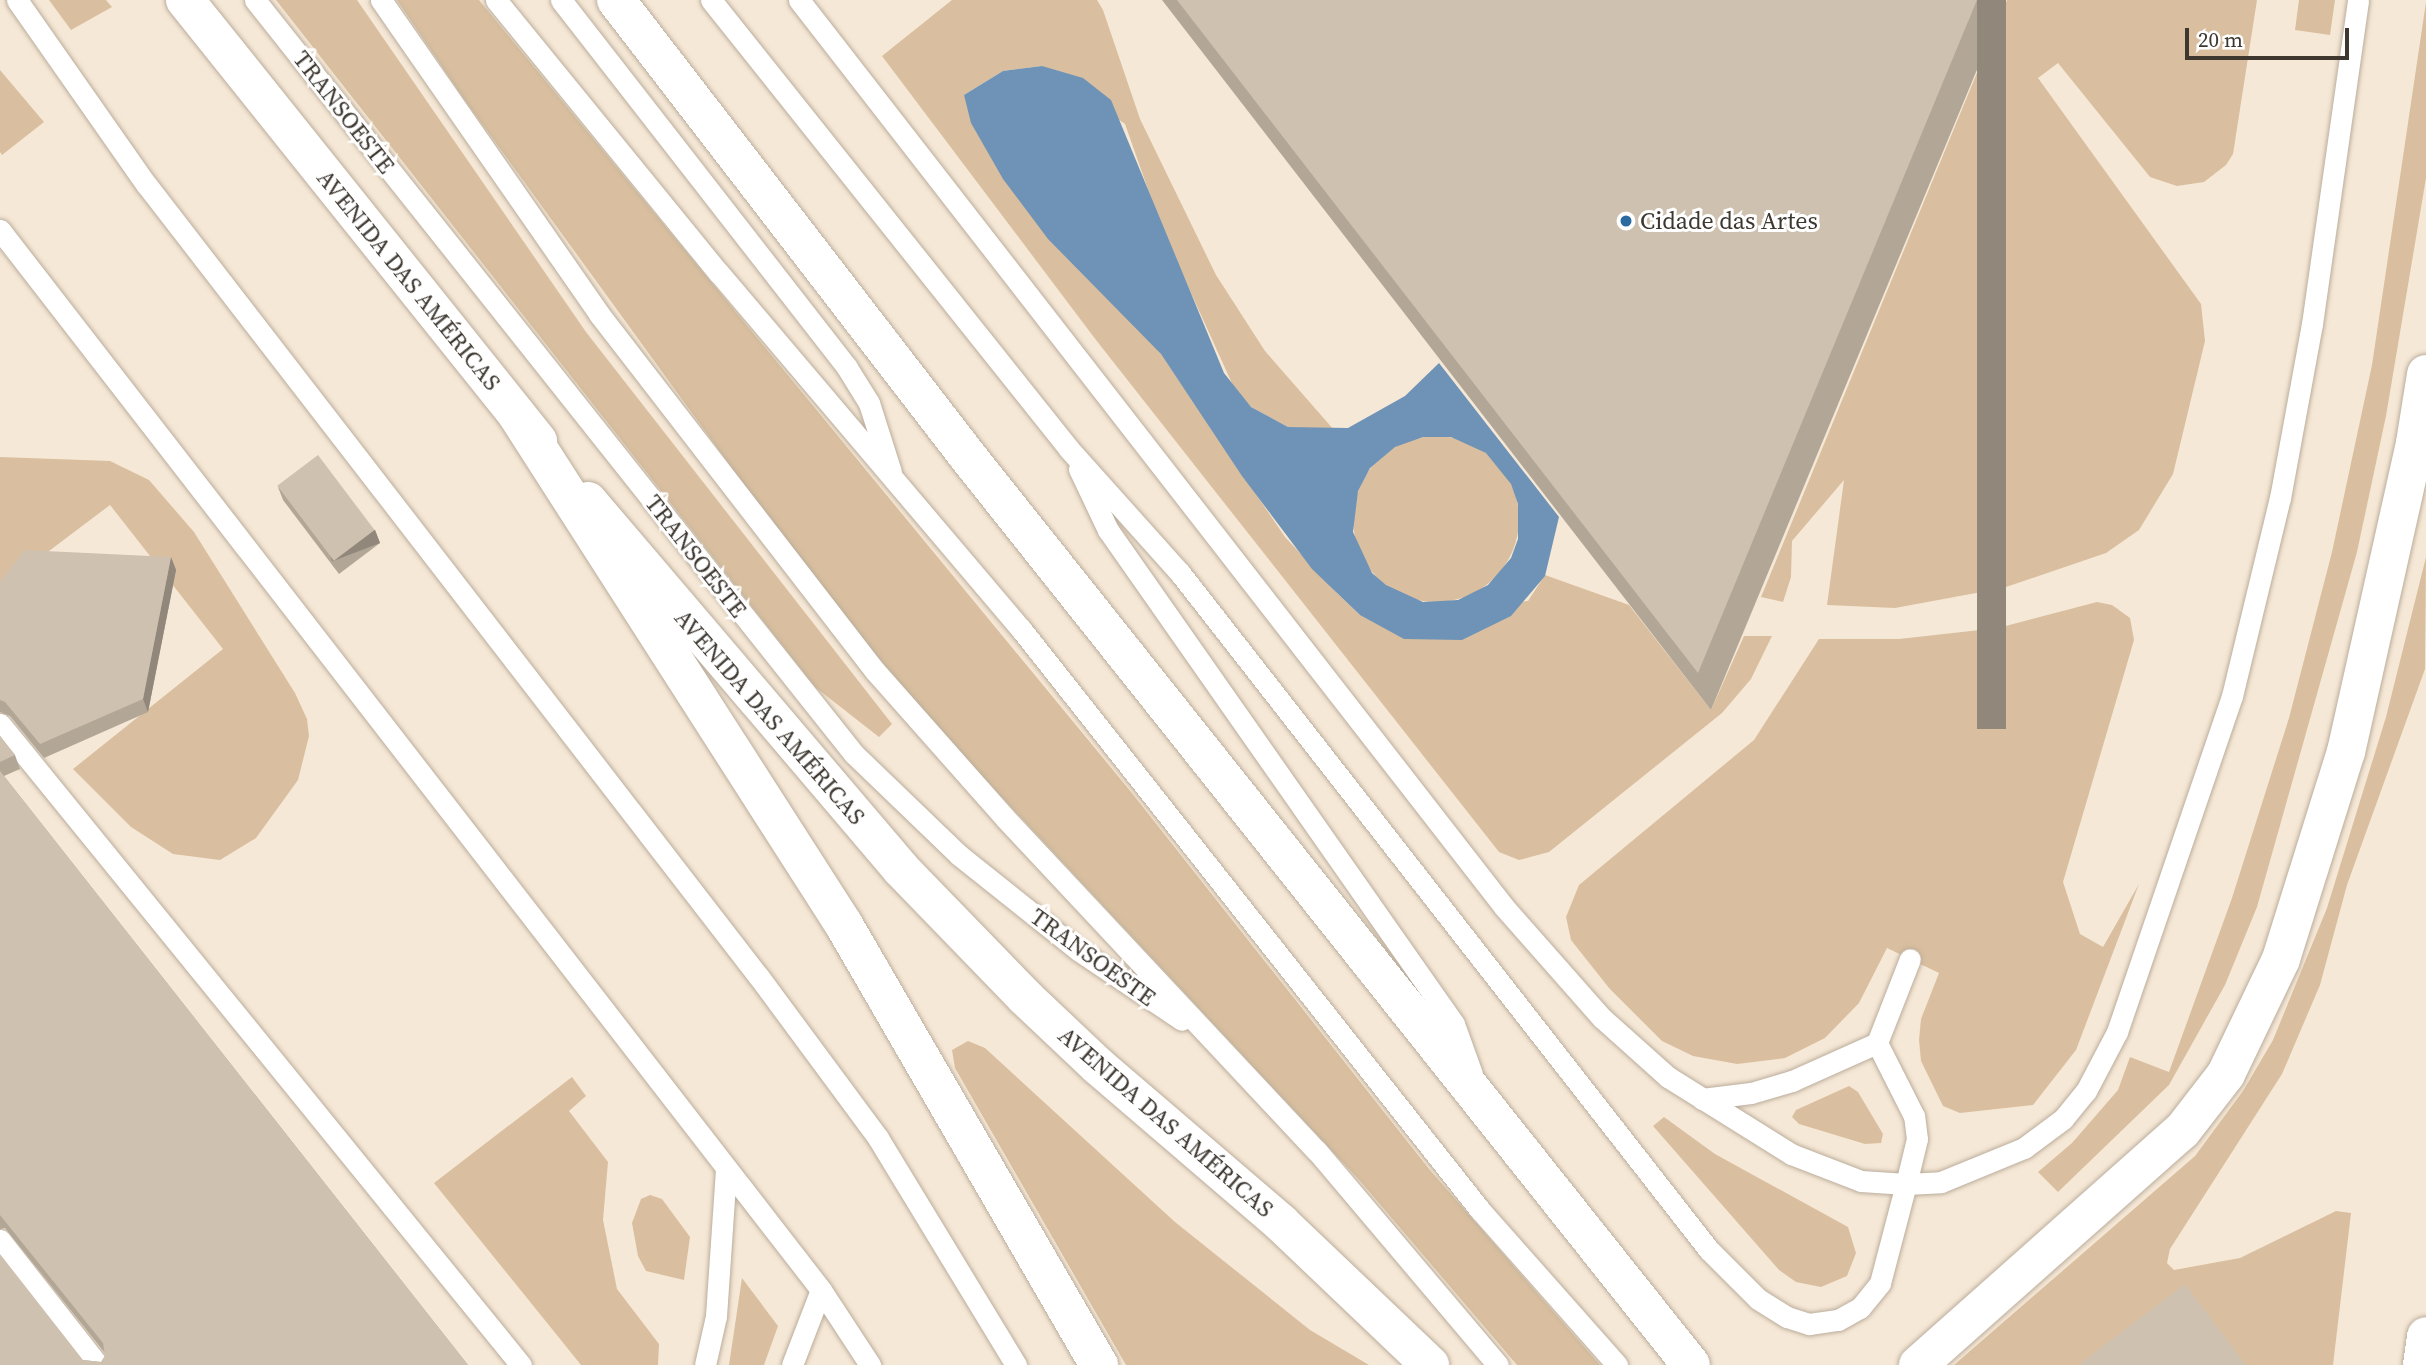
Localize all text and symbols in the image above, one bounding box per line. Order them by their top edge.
scale bar [2188,14,2352,58]
text: 20 m [2198,25,2243,54]
street label: TRANSOESTE [287,45,401,179]
street label: AVENIDA DAS AMÉRICAS [311,164,507,396]
place label: Cidade das Artes [1640,207,1818,235]
marker: Cidade das Artes [1618,213,1634,229]
street label: TRANSOESTE [639,489,753,623]
street label: AVENIDA DAS AMÉRICAS [669,604,871,830]
street label: TRANSOESTE [1025,902,1161,1012]
street label: AVENIDA DAS AMÉRICAS [1053,1021,1279,1223]

